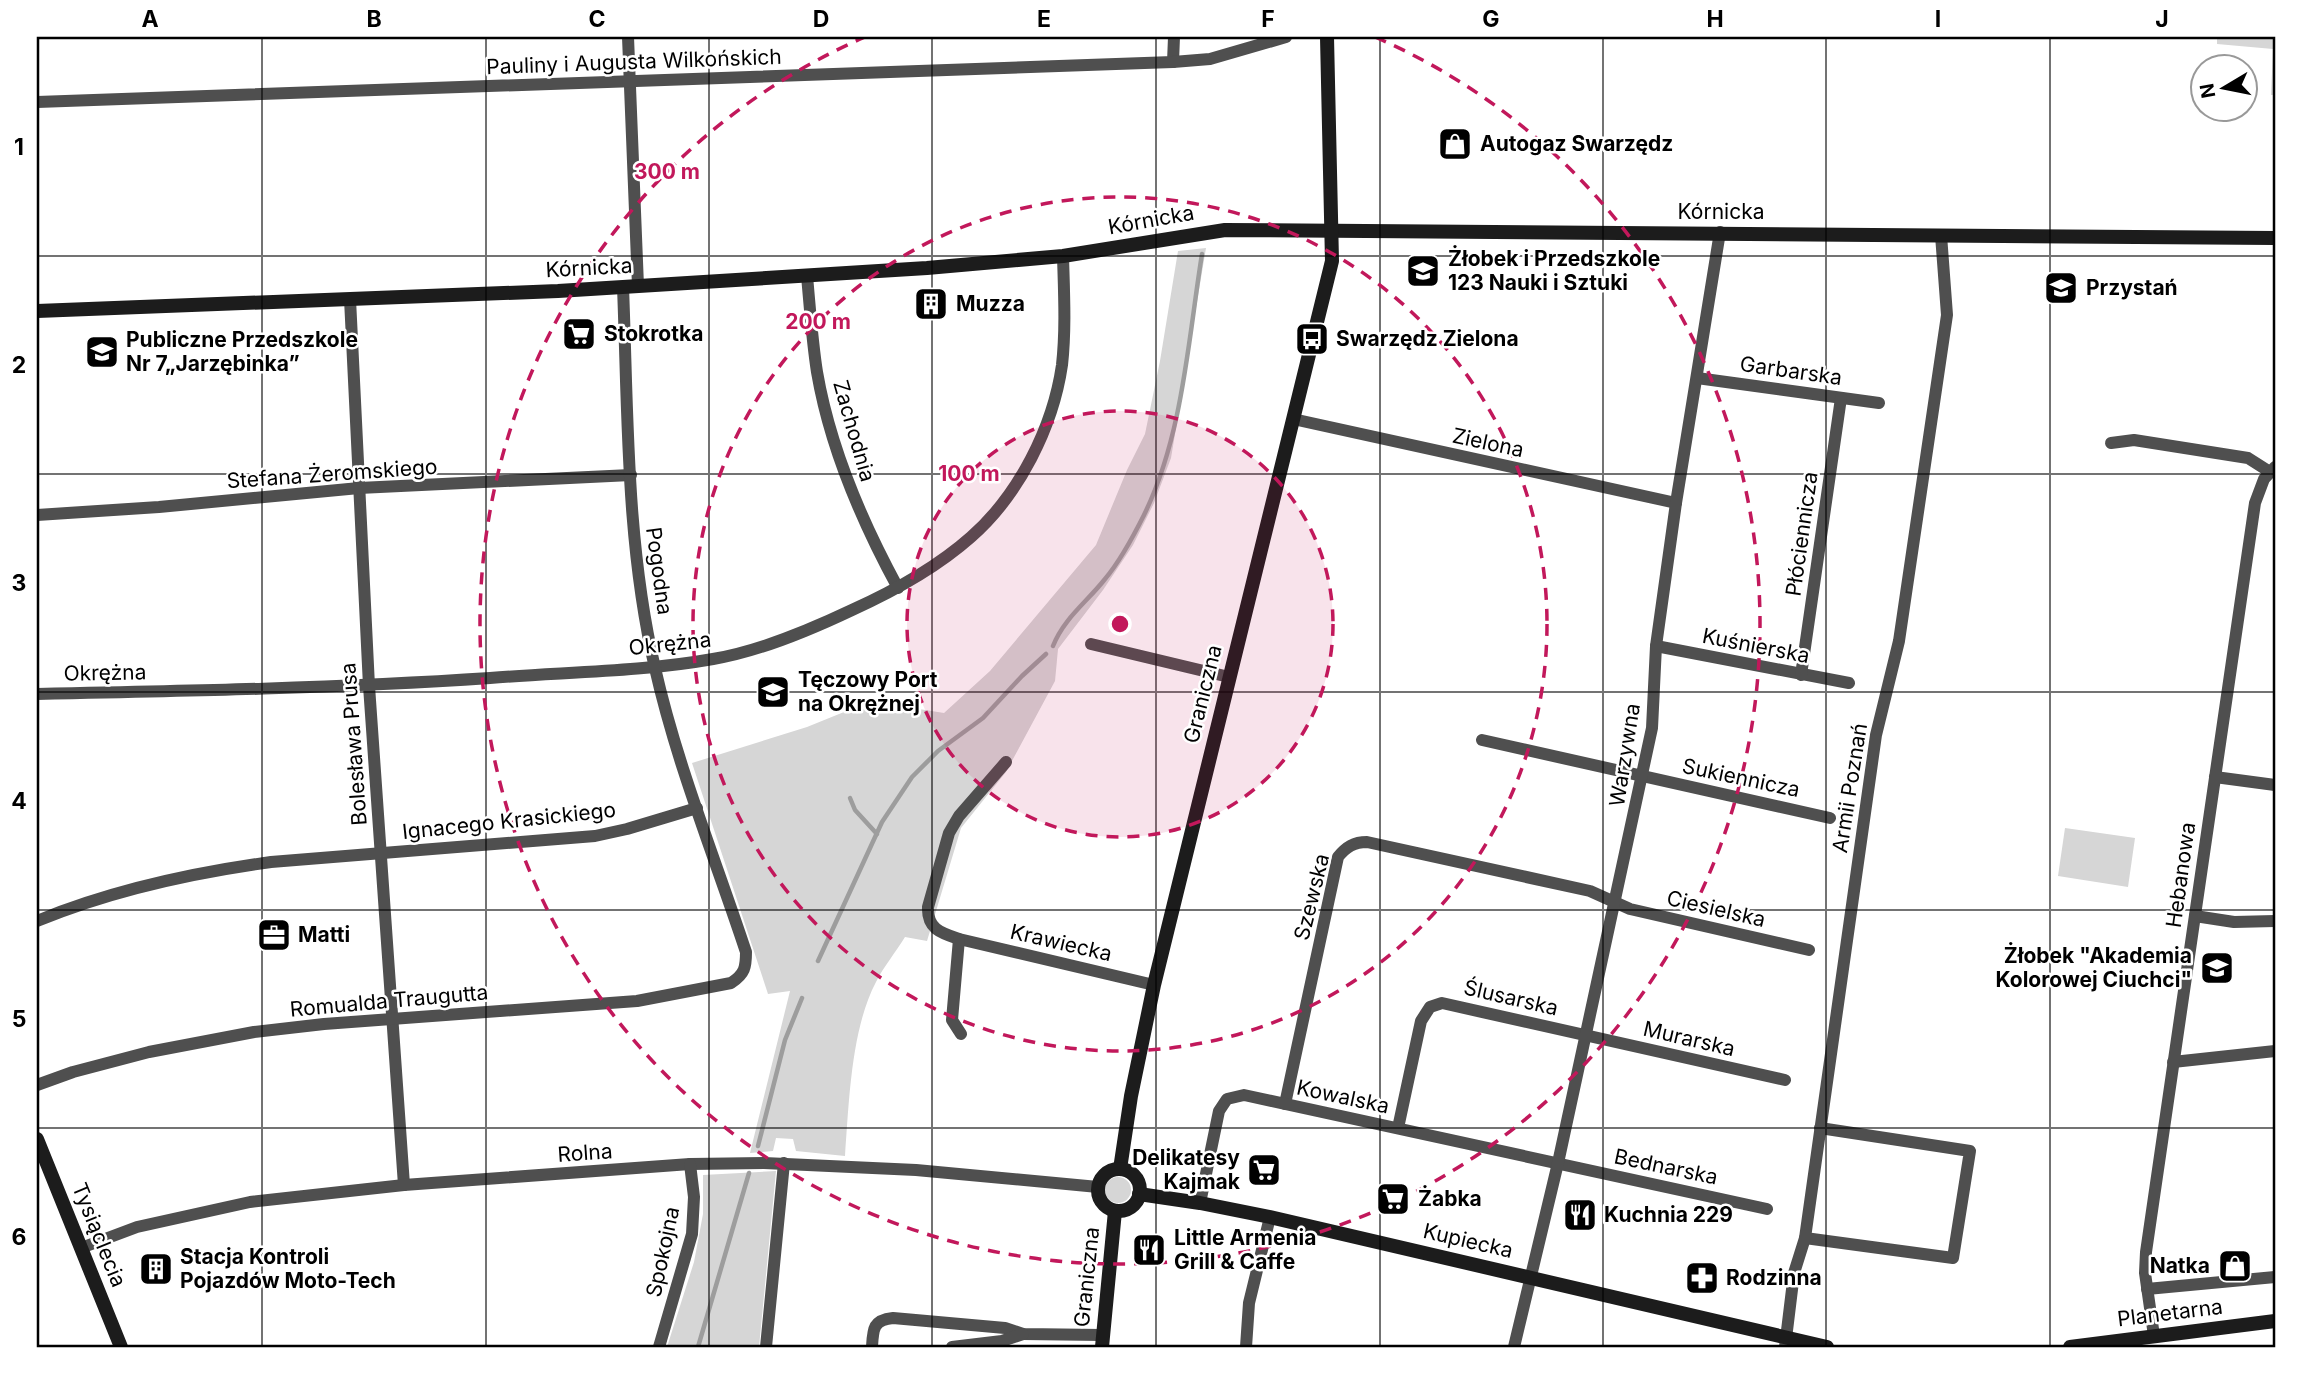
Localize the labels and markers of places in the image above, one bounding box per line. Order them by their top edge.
shop icon: Autogaz Swarzędz [1436,125,1474,163]
place label: Autogaz Swarzędz [1480,131,1673,156]
place label: Żłobek i Przedszkole 123 Nauki i Sztuki [1448,245,1660,295]
school or university icon: Żłobek i Przedszkole 123 Nauki i Sztuki [1404,252,1442,290]
school or university icon: Przystań [2042,269,2080,307]
place label: Przystań [2086,275,2178,300]
building icon: Muzza [912,285,950,323]
place label: Muzza [956,291,1025,316]
supermarket icon: Stokrotka [560,315,598,353]
bus stop icon: Swarzędz Zielona [1293,320,1331,358]
place label: Stokrotka [604,321,703,346]
place label: Swarzędz Zielona [1336,326,1519,351]
place label: Publiczne Przedszkole Nr 7„Jarzębinka” [126,327,358,376]
school or university icon: Publiczne Przedszkole Nr 7„Jarzębinka” [83,333,121,371]
centre of rings [1108,612,1132,636]
place label: Tęczowy Port na Okrężnej [798,667,938,716]
school or university icon: Tęczowy Port na Okrężnej [754,673,792,711]
office icon: Matti [255,916,293,954]
place label: Matti [298,922,350,947]
place label: Żłobek "Akademia Kolorowej Ciuchci" [1996,942,2192,992]
school or university icon: Żłobek "Akademia Kolorowej Ciuchci" [2198,949,2236,987]
place label: Delikatesy Kajmak [1132,1145,1241,1194]
supermarket icon: Delikatesy Kajmak [1245,1151,1283,1189]
supermarket icon: Żabka [1374,1180,1412,1218]
place label: Żabka [1418,1185,1482,1211]
restaurant icon: Kuchnia 229 [1561,1196,1599,1234]
place label: Kuchnia 229 [1604,1202,1733,1227]
place label: Little Armenia Grill & Caffe [1174,1225,1316,1274]
restaurant icon: Little Armenia Grill & Caffe [1130,1231,1168,1269]
place label: Stacja Kontroli Pojazdów Moto-Tech [180,1244,396,1293]
shop icon: Natka [2216,1247,2254,1285]
building icon: Stacja Kontroli Pojazdów Moto-Tech [137,1250,175,1288]
place label: Natka [2150,1253,2210,1278]
pharmacy icon: Rodzinna [1683,1259,1721,1297]
place label: Rodzinna [1726,1265,1822,1290]

